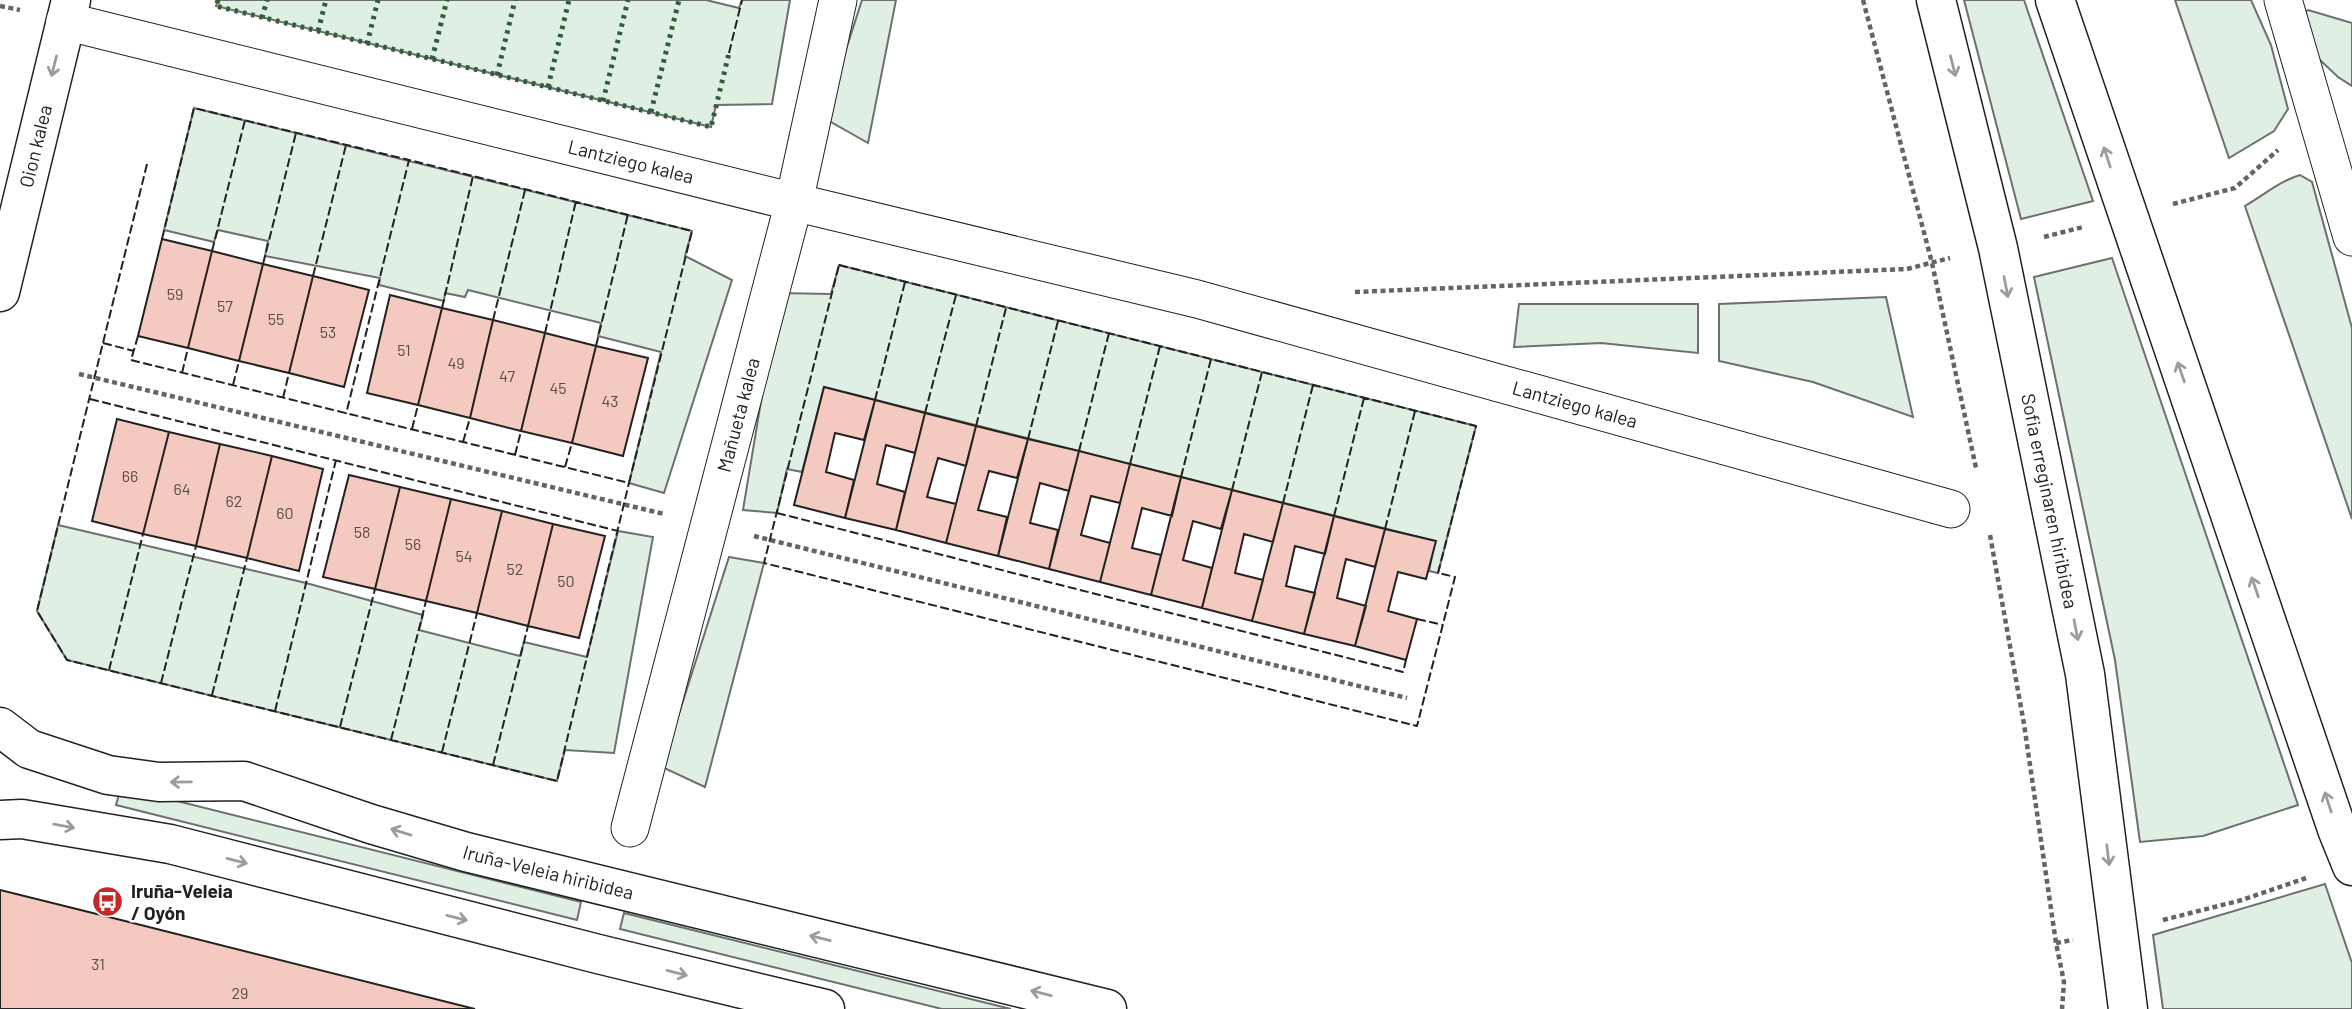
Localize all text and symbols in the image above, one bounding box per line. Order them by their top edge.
one-way arrow [47,54,61,77]
one-way arrow [1947,54,1960,77]
street label: Oion kalea [14,102,56,190]
street label: Lantziego kalea [566,134,696,188]
one-way arrow [2100,146,2112,168]
one-way arrow [2000,275,2014,298]
house number: 59 [167,284,183,303]
house number: 57 [217,296,233,315]
house number: 55 [268,309,284,328]
house number: 53 [320,322,336,341]
house number: 51 [397,340,411,359]
house number: 49 [447,353,465,372]
street label: Mañueta kalea [712,355,764,475]
one-way arrow [2174,361,2187,383]
house number: 47 [499,366,515,385]
street label: Lantziego kalea [1510,375,1640,432]
house number: 45 [549,378,567,397]
house number: 43 [601,391,619,410]
street label: Sofia erreginaren hiribidea [2017,391,2083,611]
house number: 66 [122,466,138,485]
house number: 64 [173,479,191,498]
house number: 62 [226,491,242,510]
house number: 60 [276,503,294,522]
house number: 58 [354,522,370,541]
house number: 56 [405,534,421,553]
house number: 54 [455,546,473,565]
house number: 52 [507,559,523,578]
house number: 50 [557,571,575,590]
one-way arrow [2248,576,2261,598]
one-way arrow [2070,618,2083,641]
one-way arrow [170,775,193,789]
one-way arrow [2321,792,2333,814]
one-way arrow [52,820,74,833]
one-way arrow [390,825,412,838]
street label: Iruña-Veleia hiribidea [460,840,636,904]
one-way arrow [2101,844,2114,866]
one-way arrow [225,855,247,868]
place label: Iruña-Veleia / Oyón [131,879,233,924]
bus stop icon: Iruña-Veleia / Oyón [91,885,125,919]
one-way arrow [445,912,468,925]
one-way arrow [809,931,832,944]
house number: 31 [91,954,105,973]
one-way arrow [666,967,688,980]
house number: 29 [232,983,248,1002]
one-way arrow [1030,986,1052,999]

